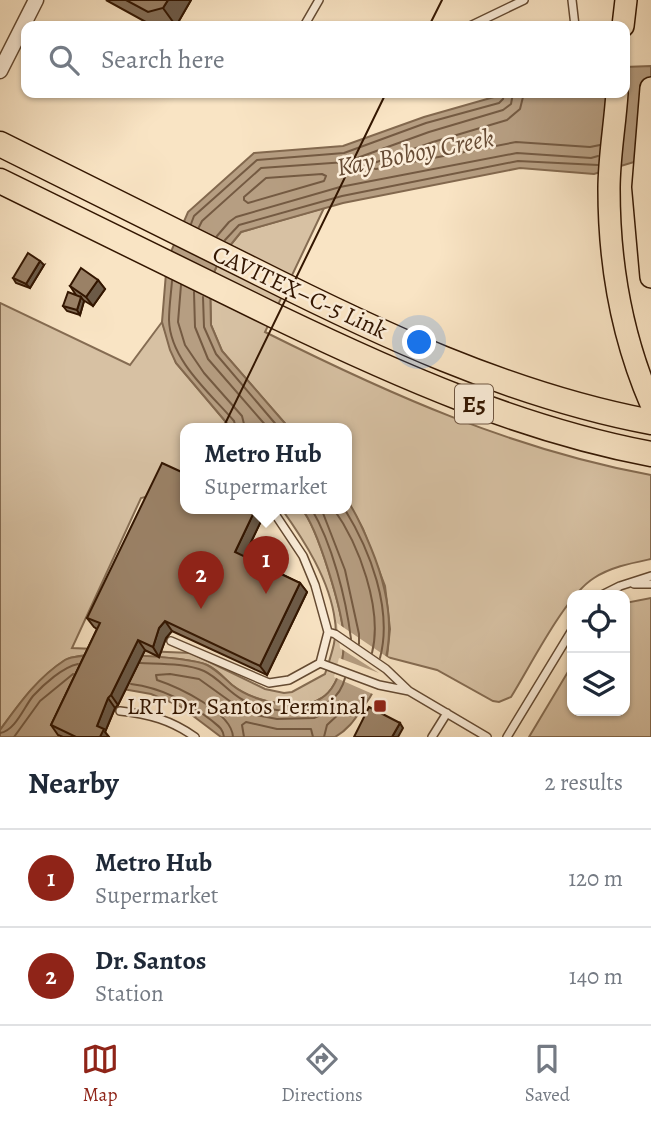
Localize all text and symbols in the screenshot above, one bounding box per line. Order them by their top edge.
search box [21,21,630,98]
icon: search [45,41,83,79]
text: Search here [101,42,225,77]
water label: Kay Boboy Creek [333,120,497,185]
street label: CAVITEX–C-5 Link [207,237,393,347]
your location [402,325,436,359]
road number: E5 [455,384,493,424]
popup [180,423,352,514]
text: Metro Hub [204,436,321,471]
text: Supermarket [204,471,328,502]
pin: 1 [243,536,289,594]
pin: 2 [178,551,224,609]
map controls [567,590,630,716]
button: locate [567,590,630,653]
button: layers [567,653,630,716]
place label: LRT Dr. Santos Terminal [127,690,366,722]
marker: LRT Dr. Santos Terminal [372,698,388,714]
text: Nearby [28,763,119,803]
text: 2 results [545,767,623,798]
text: Metro Hub [95,845,212,880]
text: 1 [47,863,55,894]
text: 120 m [568,863,623,894]
text: Supermarket [95,880,218,911]
text: Dr. Santos [95,943,206,978]
text: 2 [45,961,57,992]
text: 140 m [569,961,623,992]
text: Station [95,978,164,1009]
tab: Map [81,1040,119,1108]
tab: Directions [281,1040,363,1108]
tab: Saved [525,1040,570,1108]

